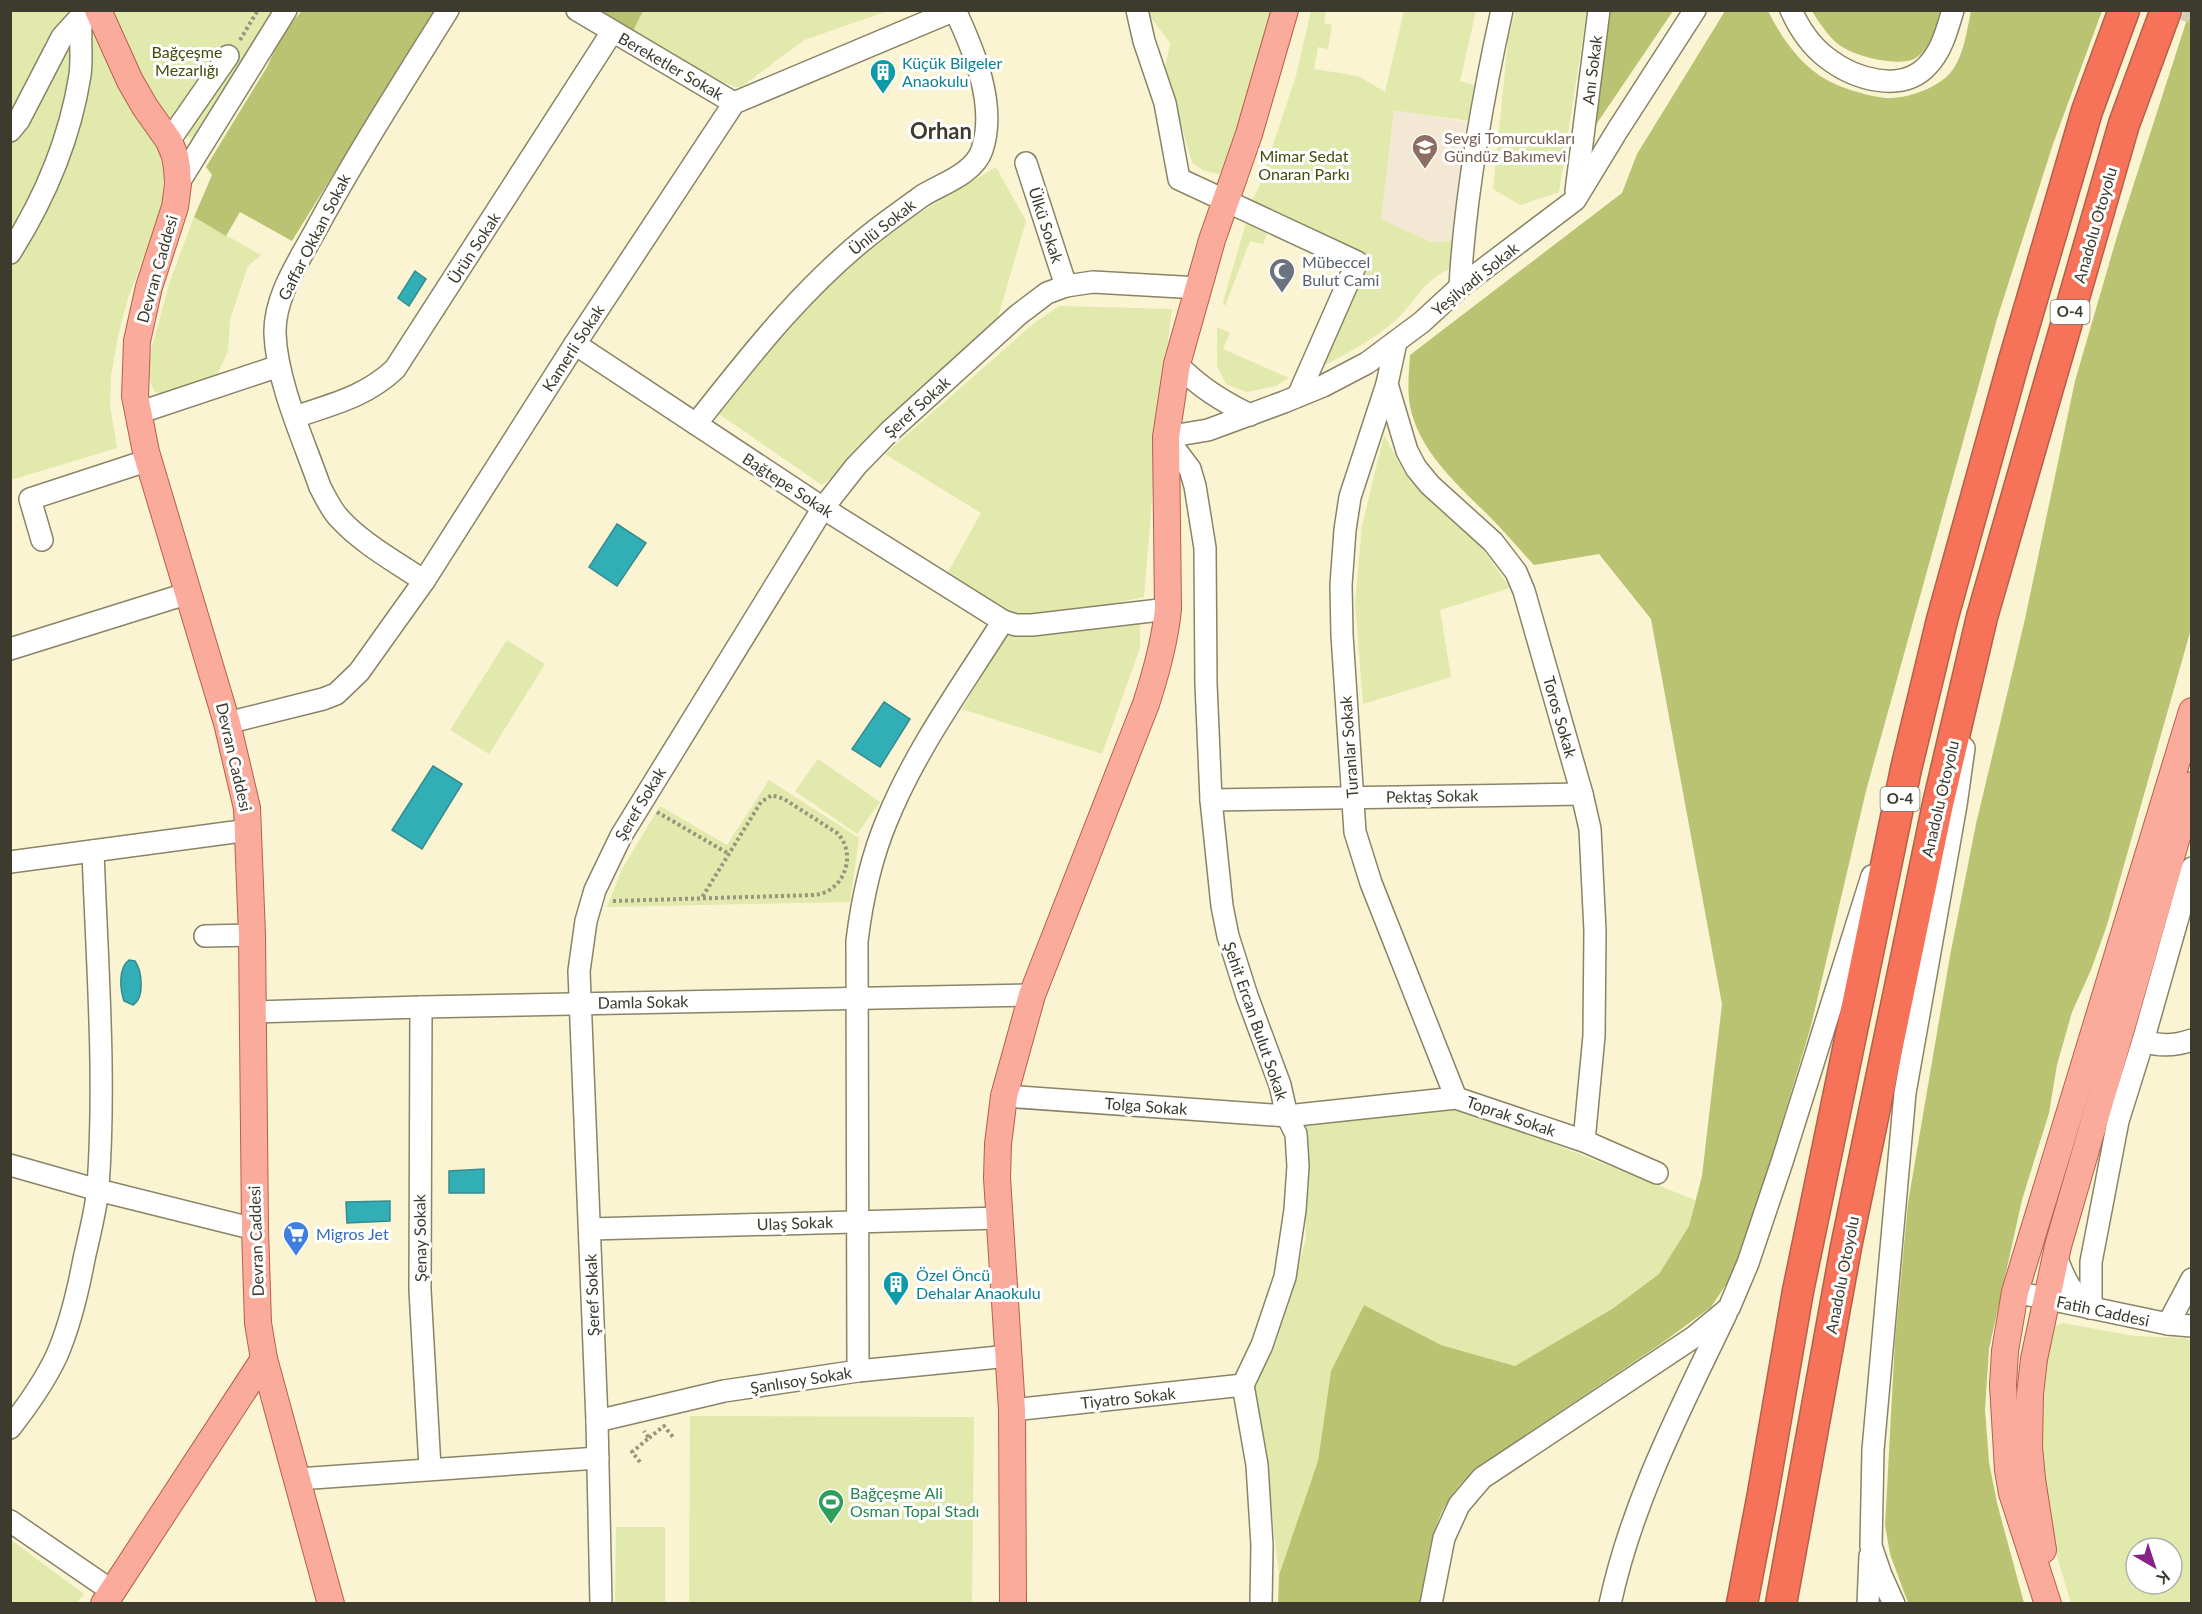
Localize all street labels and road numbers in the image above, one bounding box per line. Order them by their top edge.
street label: Bereketler Sokak [615,28,728,104]
street label: Anı Sokak [1578,33,1605,106]
street label: Anadolu Otoyolu [2069,165,2120,285]
street label: Gaffar Okkan Sokak [273,170,354,303]
street label: Ülkü Sokak [1025,185,1068,266]
street label: Ünlü Sokak [845,194,919,258]
street label: Ürün Sokak [443,208,504,287]
street label: Devran Caddesi [132,213,181,325]
street label: Yeşilvadi Sokak [1427,237,1523,319]
street label: Kamerli Sokak [538,300,608,395]
road number: O-4 [2050,300,2090,324]
street label: Şeref Sokak [880,371,954,441]
street label: Bağtepe Sokak [739,448,838,521]
street label: Toros Sokak [1540,674,1581,761]
street label: Turanlar Sokak [1335,694,1362,799]
street label: Devran Caddesi [213,701,256,813]
street label: Anadolu Otoyolu [1917,738,1962,859]
street label: Şeref Sokak [610,763,669,844]
street label: Pektaş Sokak [1386,785,1479,806]
road number: O-4 [1880,787,1920,811]
street label: Şehit Ercan Bulut Sokak [1220,939,1293,1103]
street label: Damla Sokak [597,991,689,1012]
street label: Toprak Sokak [1464,1091,1559,1140]
street label: Tolga Sokak [1104,1093,1189,1118]
street label: Devran Caddesi [244,1185,267,1297]
street label: Şenay Sokak [409,1193,430,1282]
street label: Ulaş Sokak [757,1212,834,1233]
street label: Anadolu Otoyolu [1821,1214,1862,1335]
street label: Şeref Sokak [581,1253,602,1336]
street label: Fatih Caddesi [2055,1291,2151,1330]
street label: Şanlısoy Sokak [749,1362,854,1397]
street label: Tiyatro Sokak [1079,1383,1177,1412]

